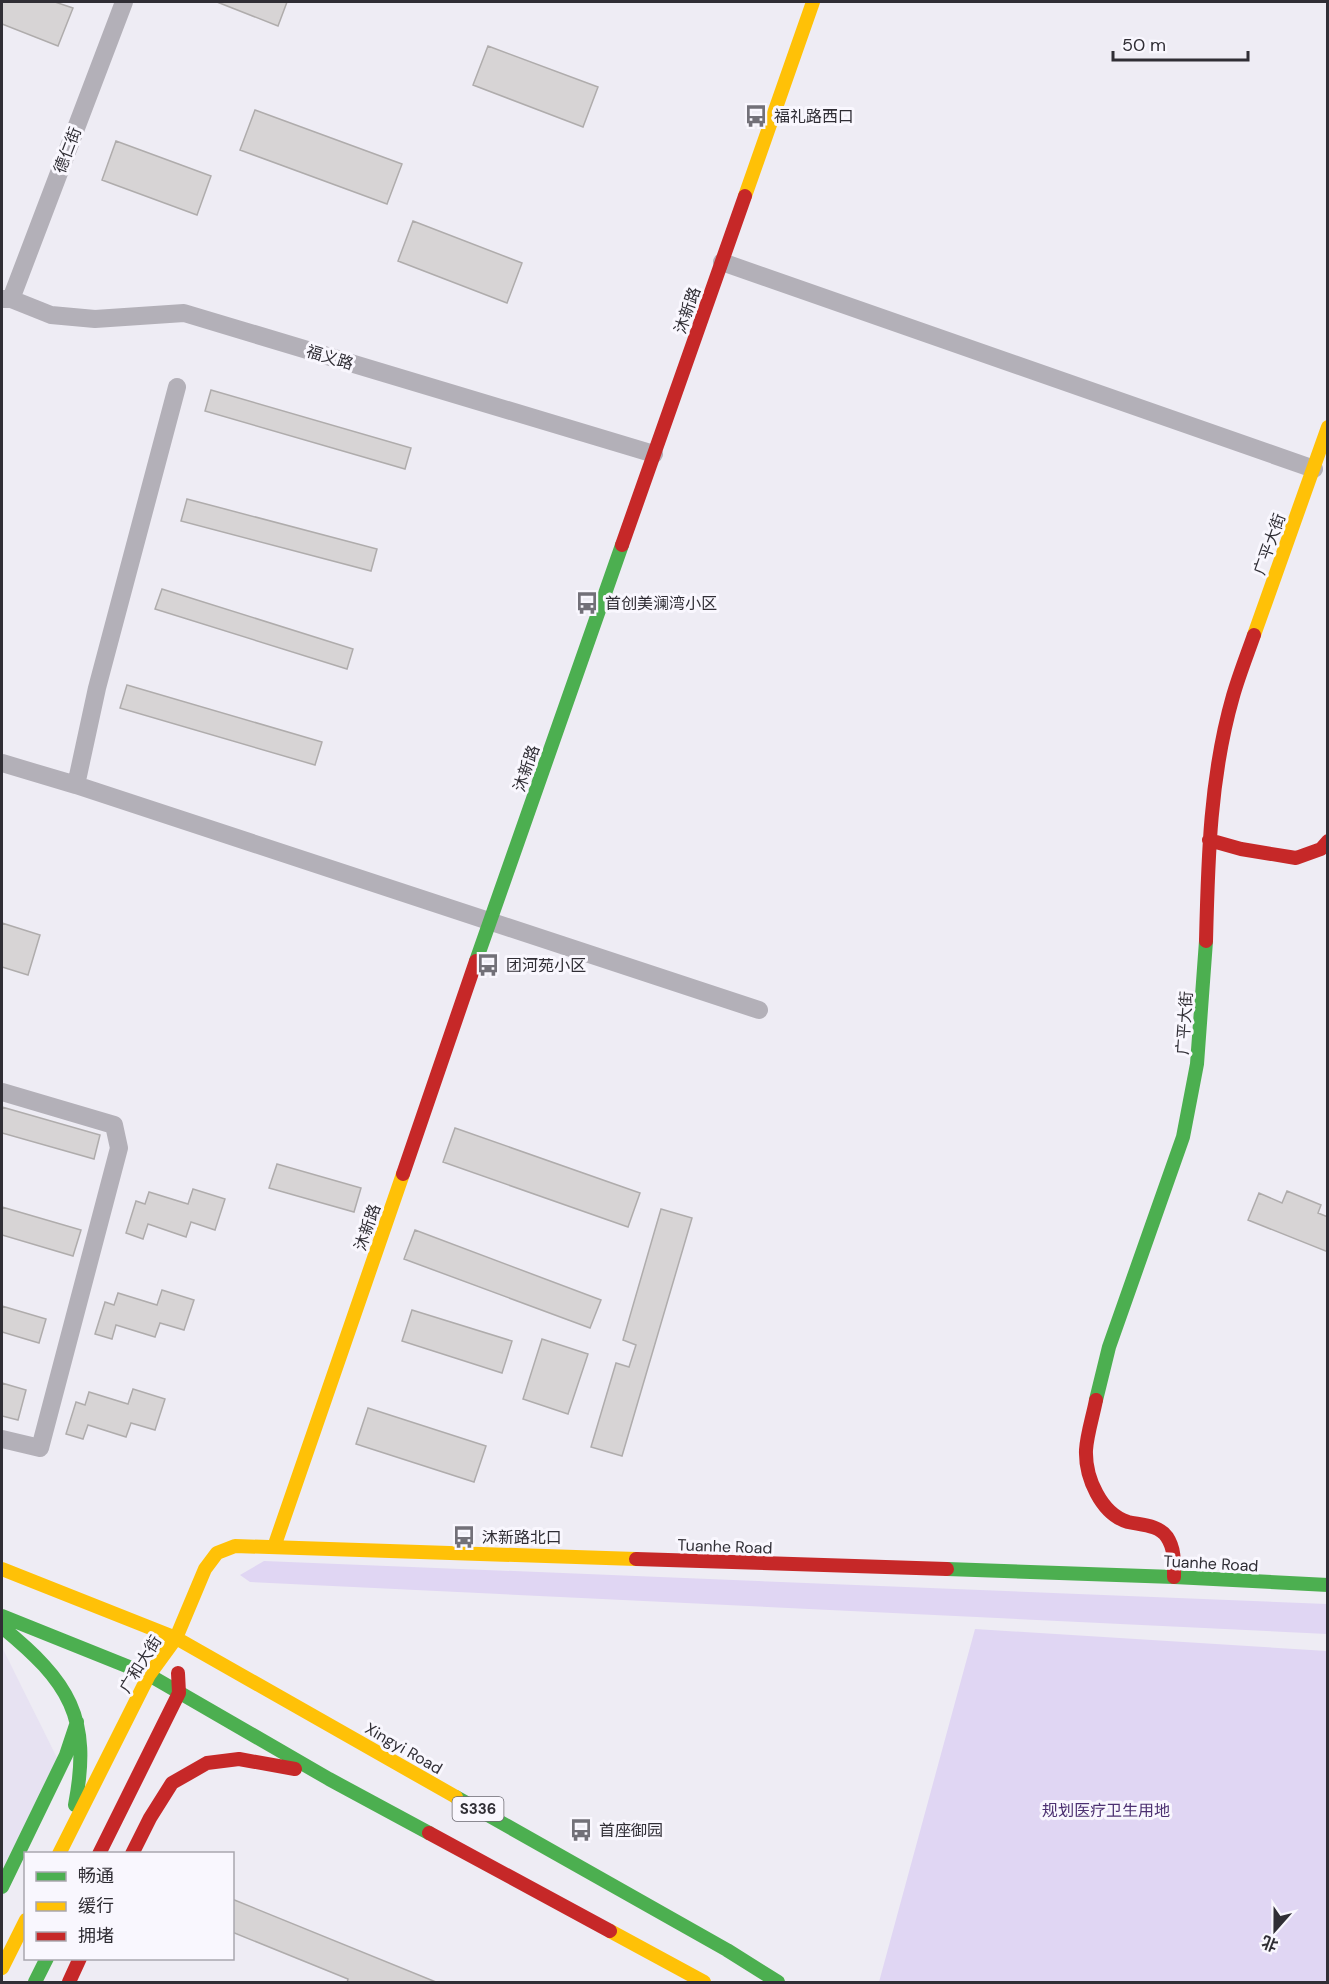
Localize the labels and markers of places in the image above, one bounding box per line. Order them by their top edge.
bus stop icon: 福礼路西口 [743,103,769,129]
place label: 福礼路西口 [774,106,854,127]
bus stop icon: 首创美澜湾小区 [574,590,600,616]
place label: 首创美澜湾小区 [605,593,717,614]
bus stop icon: 团河苑小区 [475,952,501,978]
place label: 团河苑小区 [506,955,586,976]
bus stop icon: 沐新路北口 [451,1524,477,1550]
place label: 沐新路北口 [482,1527,562,1548]
bus stop icon: 首座御园 [568,1817,594,1843]
place label: 首座御园 [599,1820,663,1841]

